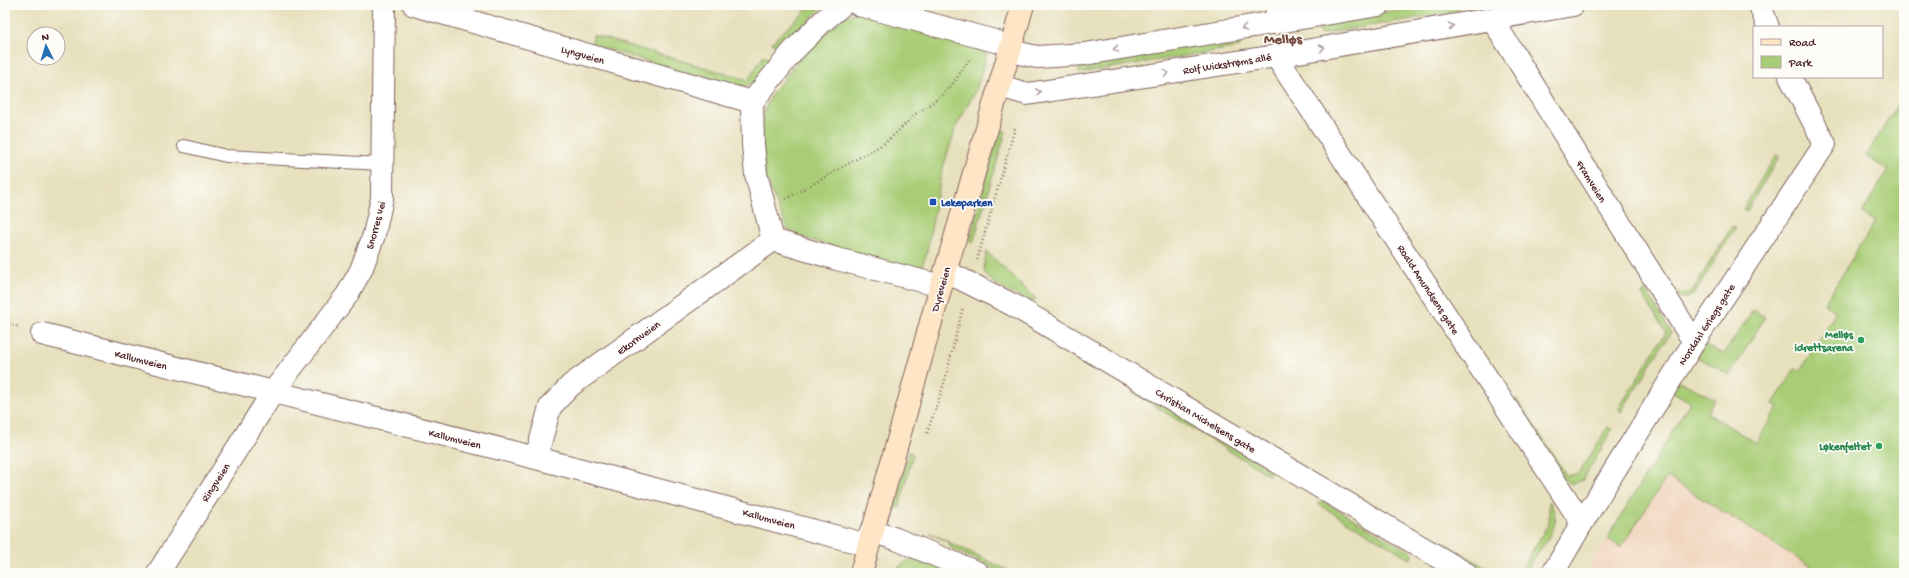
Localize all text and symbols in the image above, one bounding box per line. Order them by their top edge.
one-way arrow [1447,22,1454,30]
one-way arrow [1241,23,1247,32]
north arrow [26,26,66,66]
legend [1753,26,1883,78]
district label: Melløs [1264,31,1304,49]
text: N [41,32,49,44]
text: Road [1789,37,1816,51]
street label: Lyngveien [559,44,606,68]
one-way arrow [1113,44,1119,53]
one-way arrow [1319,44,1326,53]
street label: Rolf Wickstrøms allé [1182,51,1273,78]
text: Park [1788,57,1814,71]
one-way arrow [1163,69,1170,78]
one-way arrow [1035,88,1041,97]
street label: Framveien [1572,158,1608,206]
marker: Lekeparken [928,197,938,207]
place label: Lekeparken [941,198,993,210]
street label: Snorres vei [365,200,389,251]
street label: Roald Amundsens gate [1394,243,1461,337]
street label: Dyreveien [930,265,954,314]
street label: Nordahl Griegs gate [1677,282,1739,368]
street label: Ekornveien [615,318,664,358]
place label: Melløs idrettsarena [1795,330,1854,355]
marker: Melløs idrettsarena [1856,335,1866,345]
street label: Kallumveien [113,349,169,373]
street label: Christian Michelsens gate [1153,387,1258,457]
street label: Kallumveien [427,428,483,452]
place label: Løkenfeltet [1819,441,1873,454]
marker: Løkenfeltet [1874,441,1884,451]
street label: Ringveien [200,461,234,505]
street label: Kallumveien [741,507,797,533]

